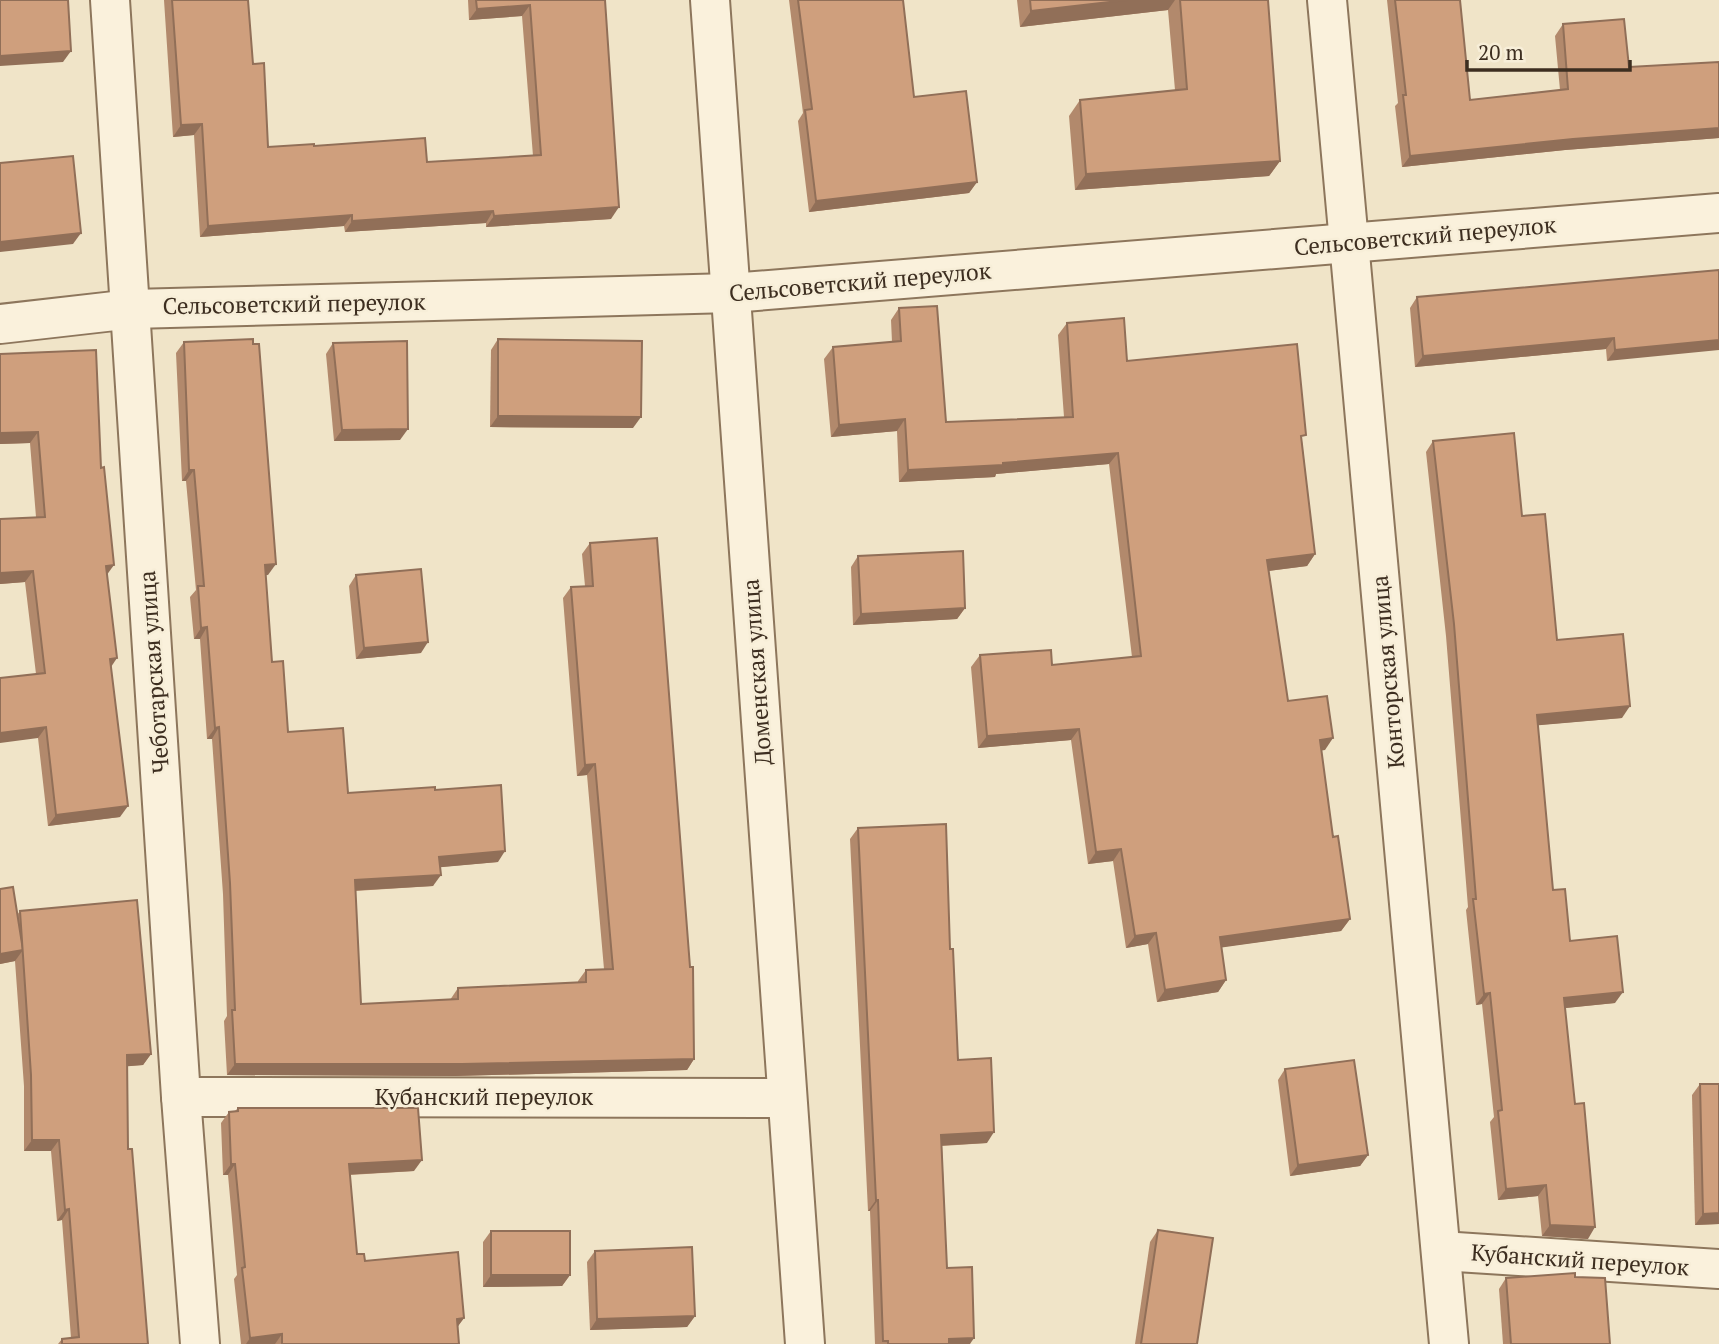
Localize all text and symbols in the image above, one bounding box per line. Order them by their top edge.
scale bar [1467,28,1630,72]
text: 20 m [1478,38,1524,66]
street label: Сельсоветский переулок [1293,209,1558,262]
street label: Сельсоветский переулок [728,255,993,308]
street label: Сельсоветский переулок [162,286,426,321]
street label: Чеботарская улица [131,569,176,774]
street label: Конторская улица [1364,574,1411,770]
street label: Доменская улица [735,578,778,766]
street label: Кубанский переулок [375,1081,594,1112]
street label: Кубанский переулок [1470,1236,1691,1283]

